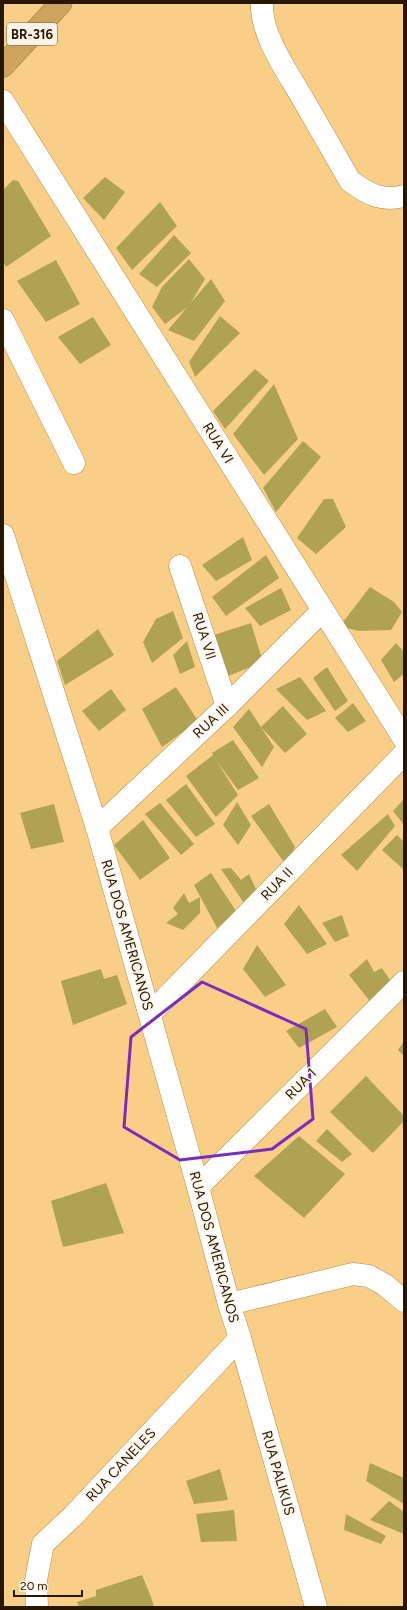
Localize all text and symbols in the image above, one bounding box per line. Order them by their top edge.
road number: BR-316 [7,23,57,45]
street label: RUA VI [199,419,237,467]
street label: RUA VII [188,610,220,662]
street label: RUA III [189,700,233,742]
street label: RUA DOS AMERICANOS [97,858,157,1012]
street label: RUA II [257,864,297,904]
street label: RUA 1 [282,1065,320,1103]
street label: RUA DOS AMERICANOS [186,1169,242,1325]
street label: RUA CANELES [83,1425,159,1505]
street label: RUA PALIKUS [258,1429,298,1517]
scale bar [14,1572,82,1598]
text: 20 m [20,1579,48,1593]

